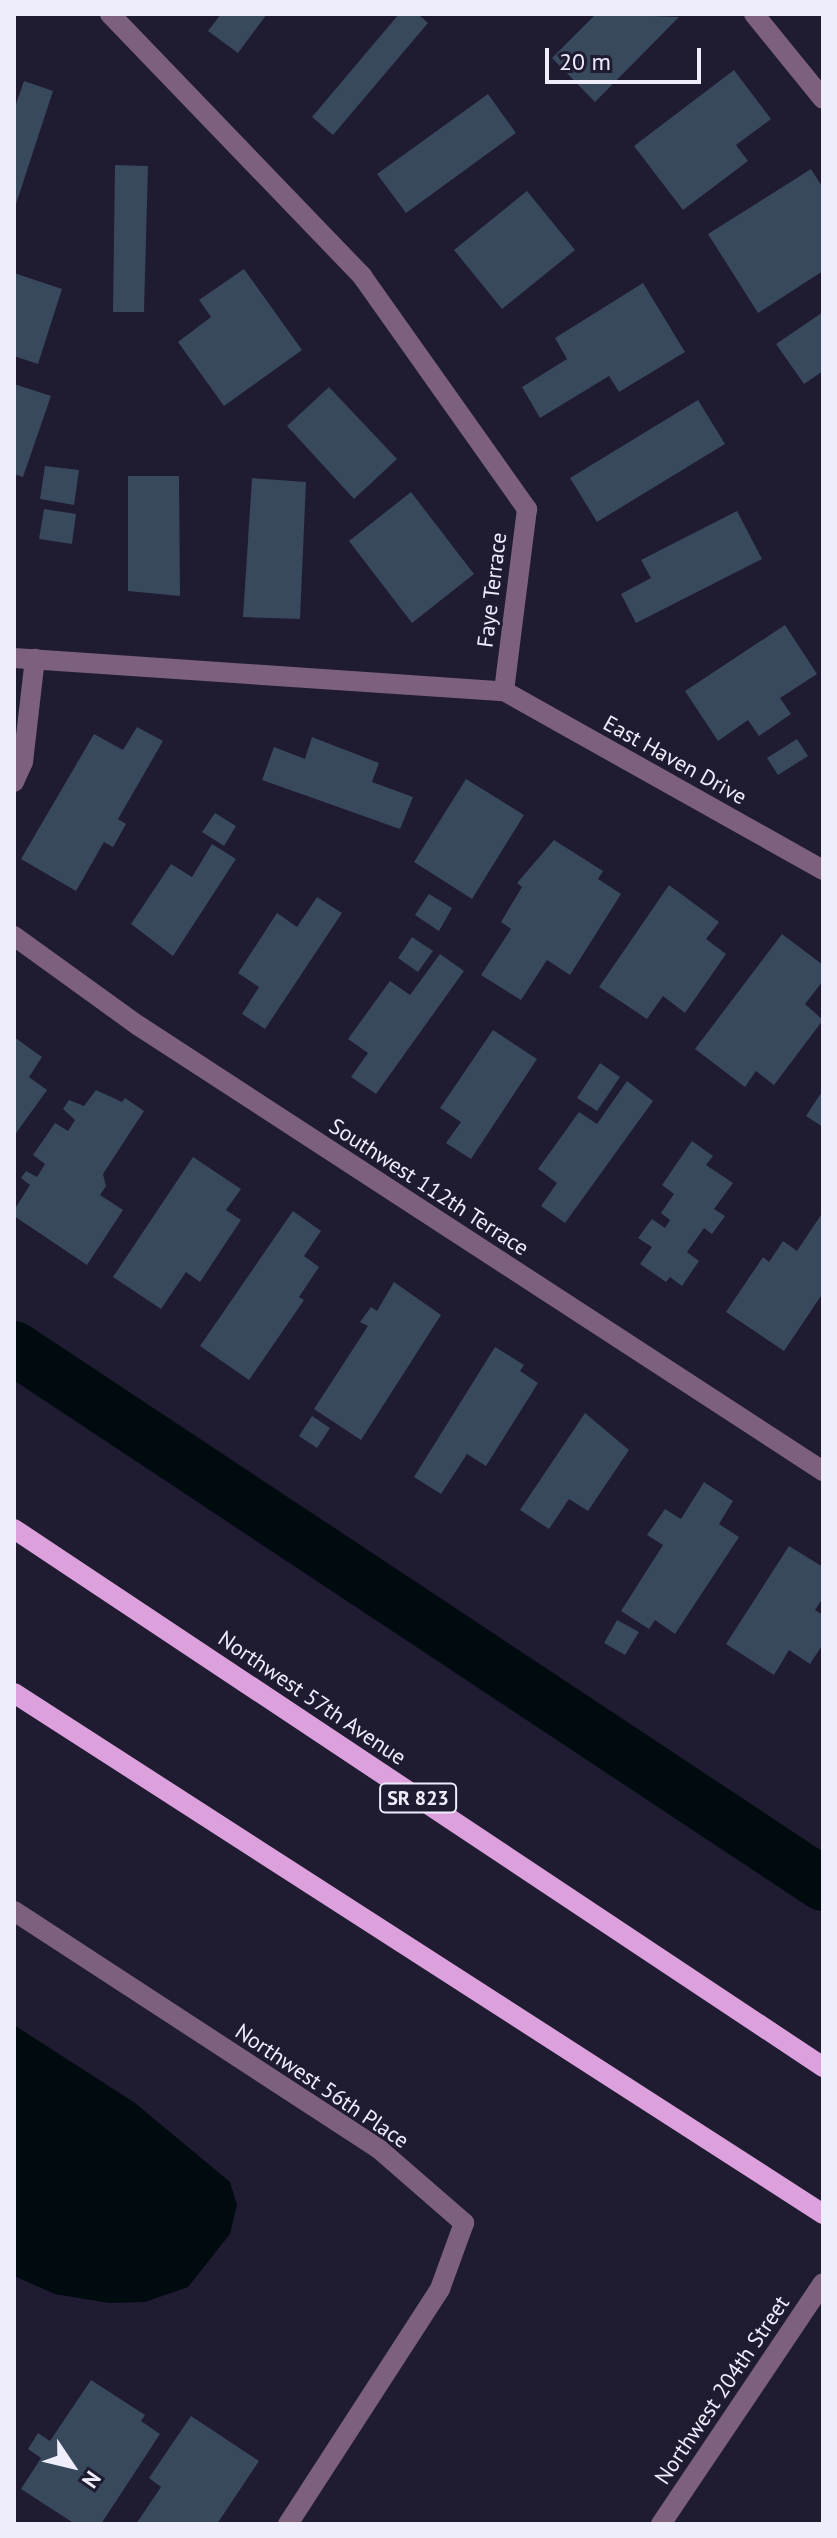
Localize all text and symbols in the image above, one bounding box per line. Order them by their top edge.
scale bar [549,32,705,82]
text: 20 m [559,46,611,77]
street label: Faye Terrace [472,531,512,649]
street label: East Haven Drive [599,710,751,810]
street label: Southwest 112th Terrace [324,1113,534,1261]
street label: Northwest 57th Avenue [213,1625,411,1771]
road number: SR 823 [378,1782,458,1814]
street label: Northwest 56th Place [230,2018,414,2154]
street label: Northwest 204th Street [649,2291,795,2489]
north arrow [32,2426,112,2506]
text: N [76,2466,107,2494]

